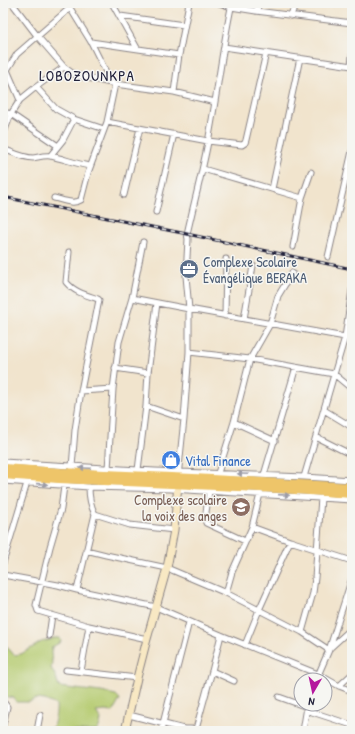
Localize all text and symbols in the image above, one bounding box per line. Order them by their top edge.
district label: LOBOZOUNKPA [39,65,135,86]
place label: Complexe Scolaire Évangélique BERAKA [203,252,307,288]
office icon: Complexe Scolaire Évangélique BERAKA [178,258,200,280]
shop icon: Vital Finance [160,449,182,471]
place label: Vital Finance [185,451,251,470]
one-way arrow [79,464,91,471]
one-way arrow [237,471,249,478]
one-way arrow [36,481,48,488]
place label: Complexe scolaire la voix des anges [134,490,227,526]
one-way arrow [278,492,290,499]
school or university icon: Complexe scolaire la voix des anges [230,496,252,518]
north arrow [293,672,333,712]
text: N [307,694,315,709]

